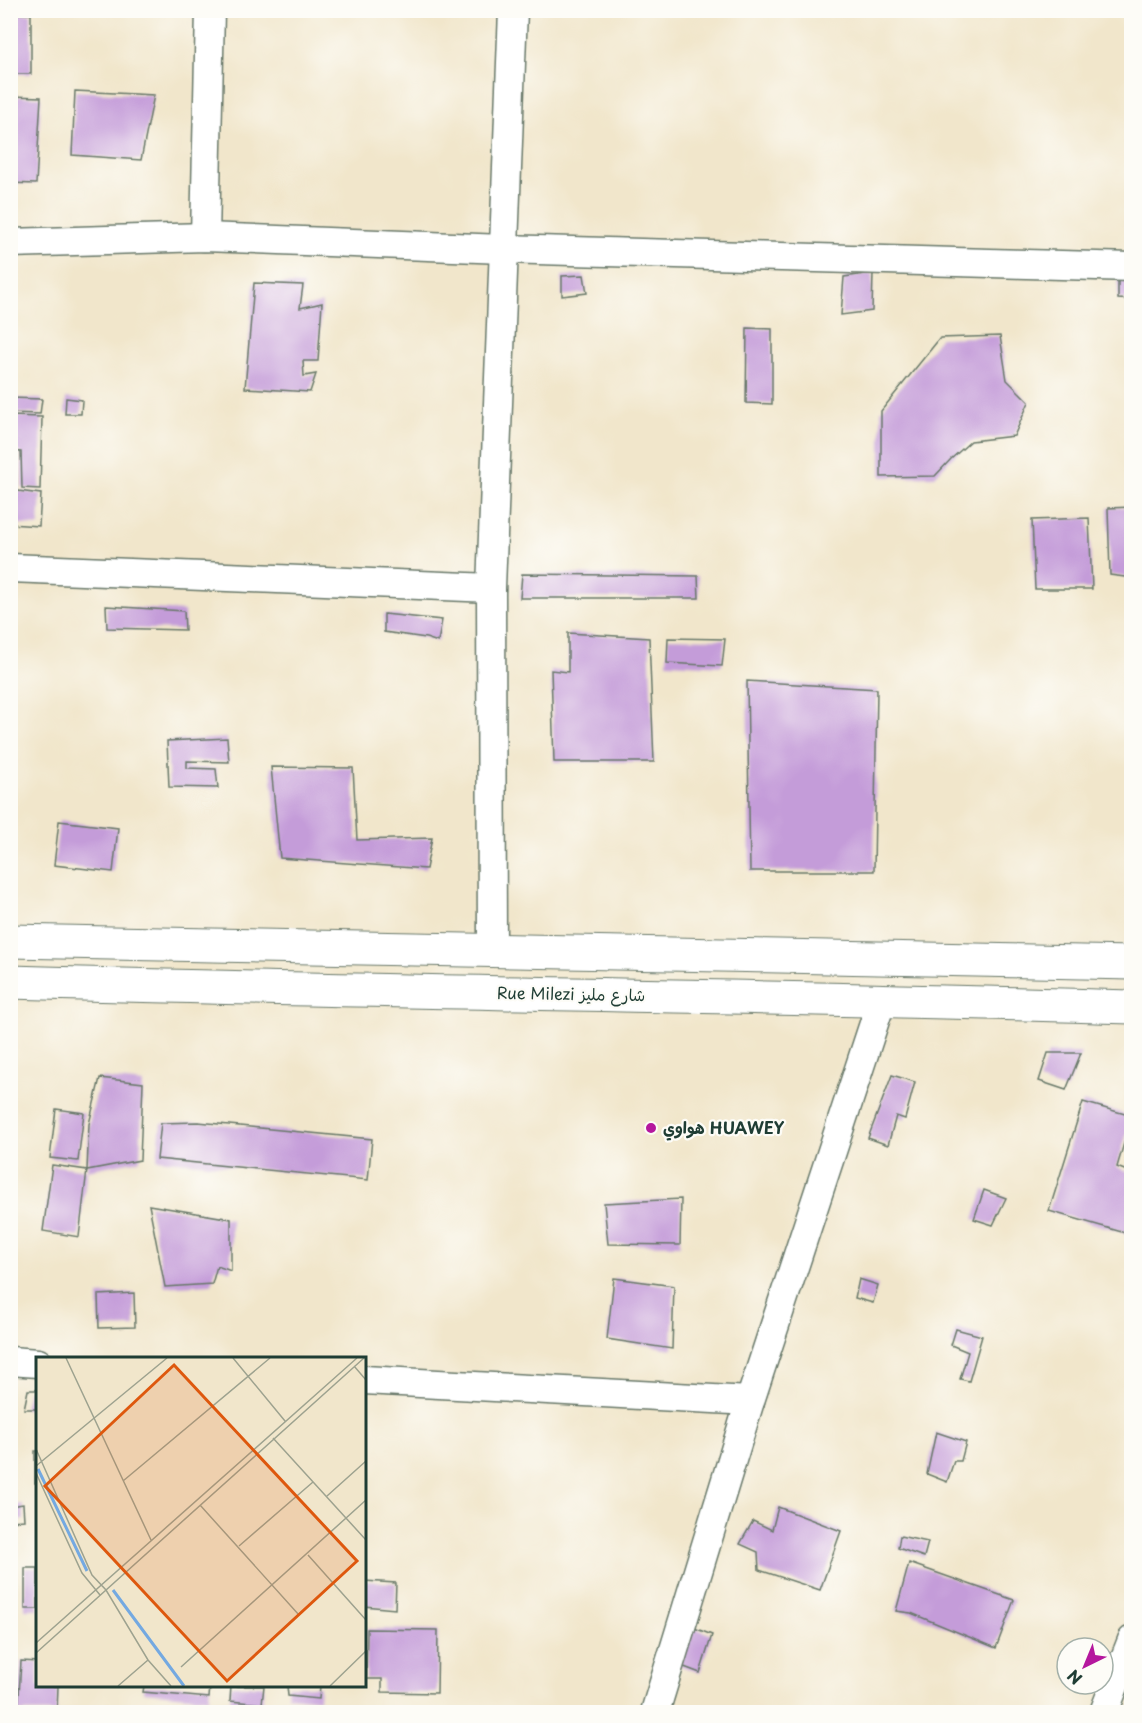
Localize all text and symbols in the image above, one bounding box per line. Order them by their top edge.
street label: Rue Milezi شارع مليز [497,980,646,1007]
place label: هواوي HUAWEY [663,1115,785,1141]
marker: هواوي HUAWEY [644,1121,658,1135]
inset map [36,1357,366,1687]
north arrow [1055,1636,1115,1696]
text: N [1061,1665,1087,1691]

